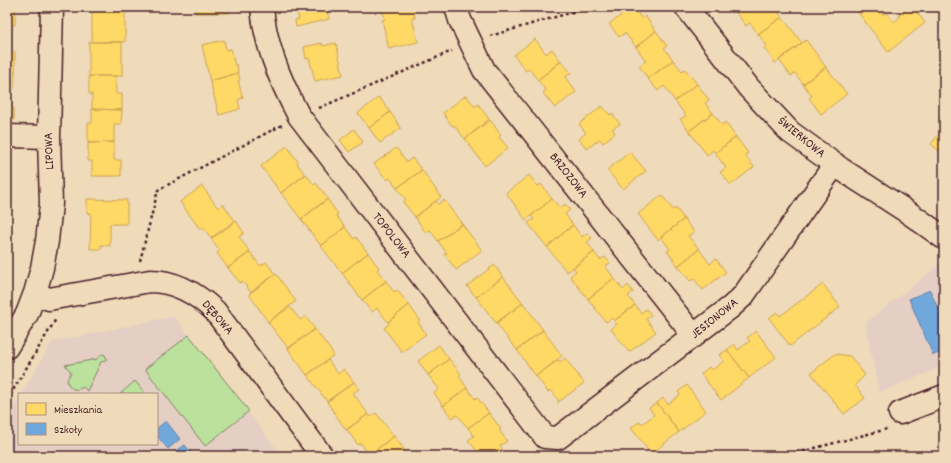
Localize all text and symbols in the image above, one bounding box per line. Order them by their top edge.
street label: ŚWIERKOWA [773,113,829,163]
street label: LIPOWA [40,132,60,170]
street label: BRZOZOWA [544,149,592,203]
street label: TOPOLOWA [367,209,415,263]
street label: JESIONOWA [687,294,743,344]
street label: DĘBOWA [196,296,238,340]
legend [18,393,158,445]
text: Mieszkania [54,402,102,419]
text: Szkoły [54,422,83,439]

